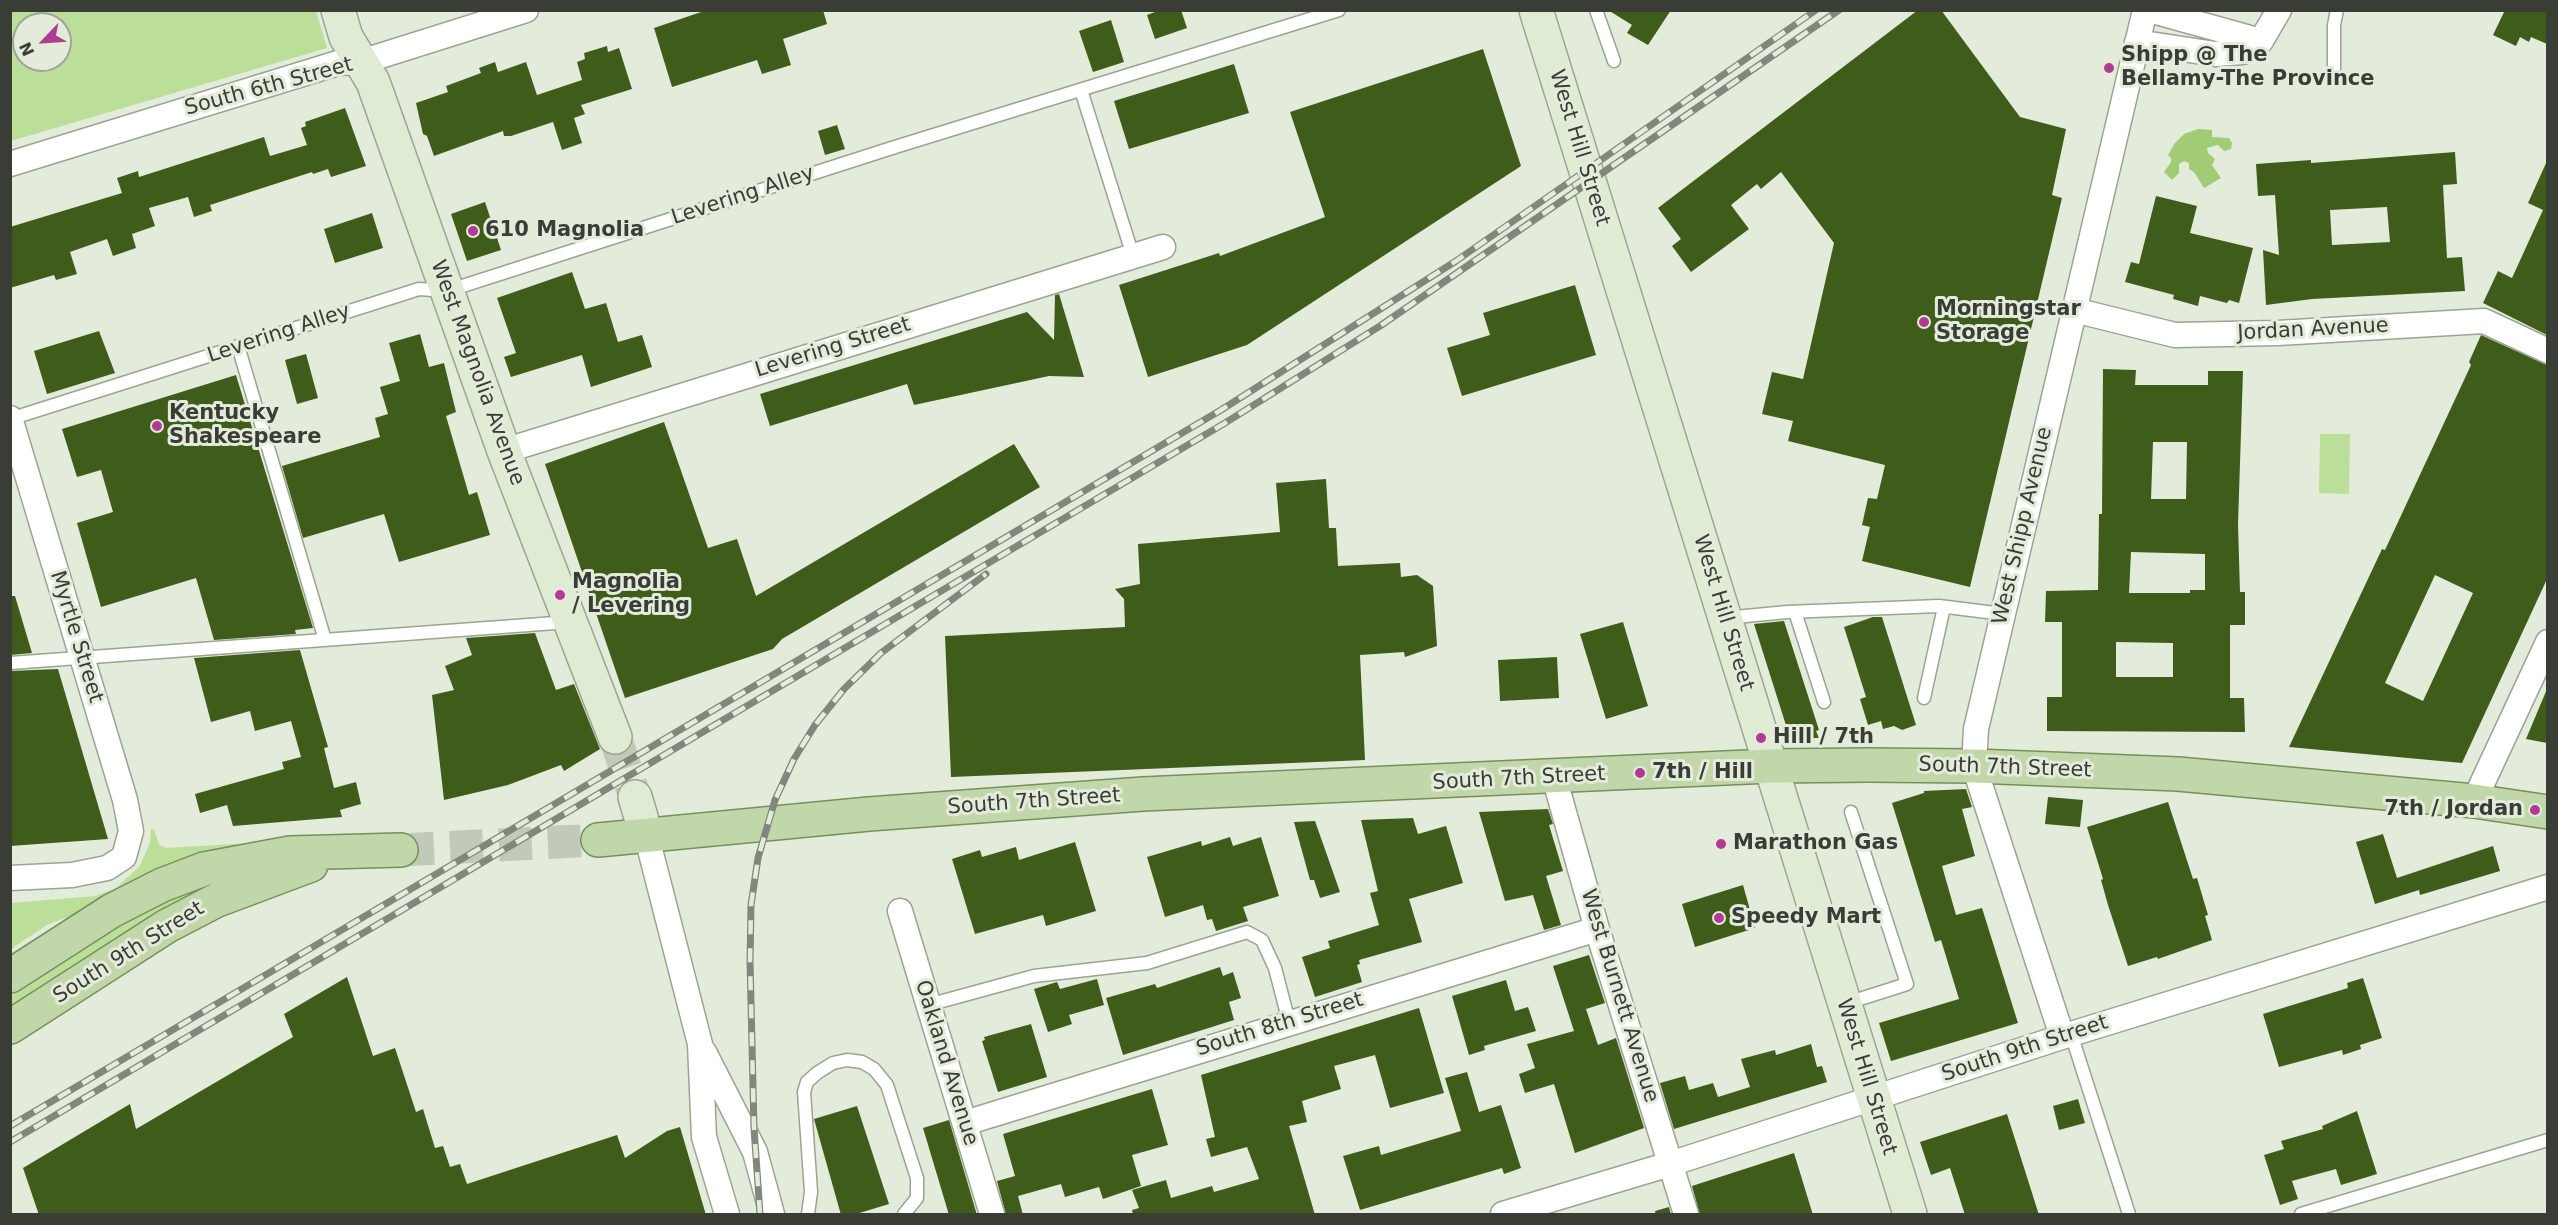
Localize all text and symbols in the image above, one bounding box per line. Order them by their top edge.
north arrow [12,12,72,72]
text: N [16,39,38,59]
place label: Shipp @ The Bellamy-The Province [2121,43,2375,93]
street label: South 6th Street [182,52,356,122]
marker: Shipp @ The Bellamy-The Province [2102,61,2116,75]
street label: West Hill Street [1543,67,1615,229]
street label: Levering Alley [668,161,818,231]
place label: 610 Magnolia [485,218,644,244]
marker: 610 Magnolia [466,224,480,238]
street label: West Magnolia Avenue [424,257,530,489]
place label: Morningstar Storage [1936,297,2081,347]
street label: Levering Alley [204,299,354,369]
street label: Levering Street [752,312,914,384]
street label: Jordan Avenue [2237,313,2389,347]
marker: Morningstar Storage [1917,315,1931,329]
place label: Kentucky Shakespeare [169,401,321,451]
marker: Kentucky Shakespeare [150,419,164,433]
street label: West Shipp Avenue [1988,425,2058,627]
street label: West Hill Street [1687,532,1759,694]
street label: Myrtle Street [44,568,108,706]
place label: Magnolia / Levering [572,570,690,620]
marker: Magnolia / Levering [553,588,567,602]
place label: Hill / 7th [1773,725,1874,751]
marker: Hill / 7th [1754,731,1768,745]
street label: South 7th Street [1918,752,2092,784]
place label: 7th / Hill [1652,760,1753,786]
street label: South 7th Street [1432,762,1606,796]
marker: 7th / Hill [1633,766,1647,780]
street label: South 7th Street [947,783,1121,821]
place label: 7th / Jordan [2384,797,2523,823]
marker: 7th / Jordan [2528,803,2542,817]
place label: Marathon Gas [1733,831,1898,857]
marker: Marathon Gas [1714,837,1728,851]
street label: West Burnett Avenue [1575,886,1663,1106]
street label: South 9th Street [49,896,209,1010]
place label: Speedy Mart [1731,905,1881,931]
marker: Speedy Mart [1712,911,1726,925]
street label: Oakland Avenue [909,977,983,1149]
street label: South 8th Street [1194,988,1366,1062]
street label: West Hill Street [1830,996,1902,1158]
street label: South 9th Street [1939,1010,2111,1088]

